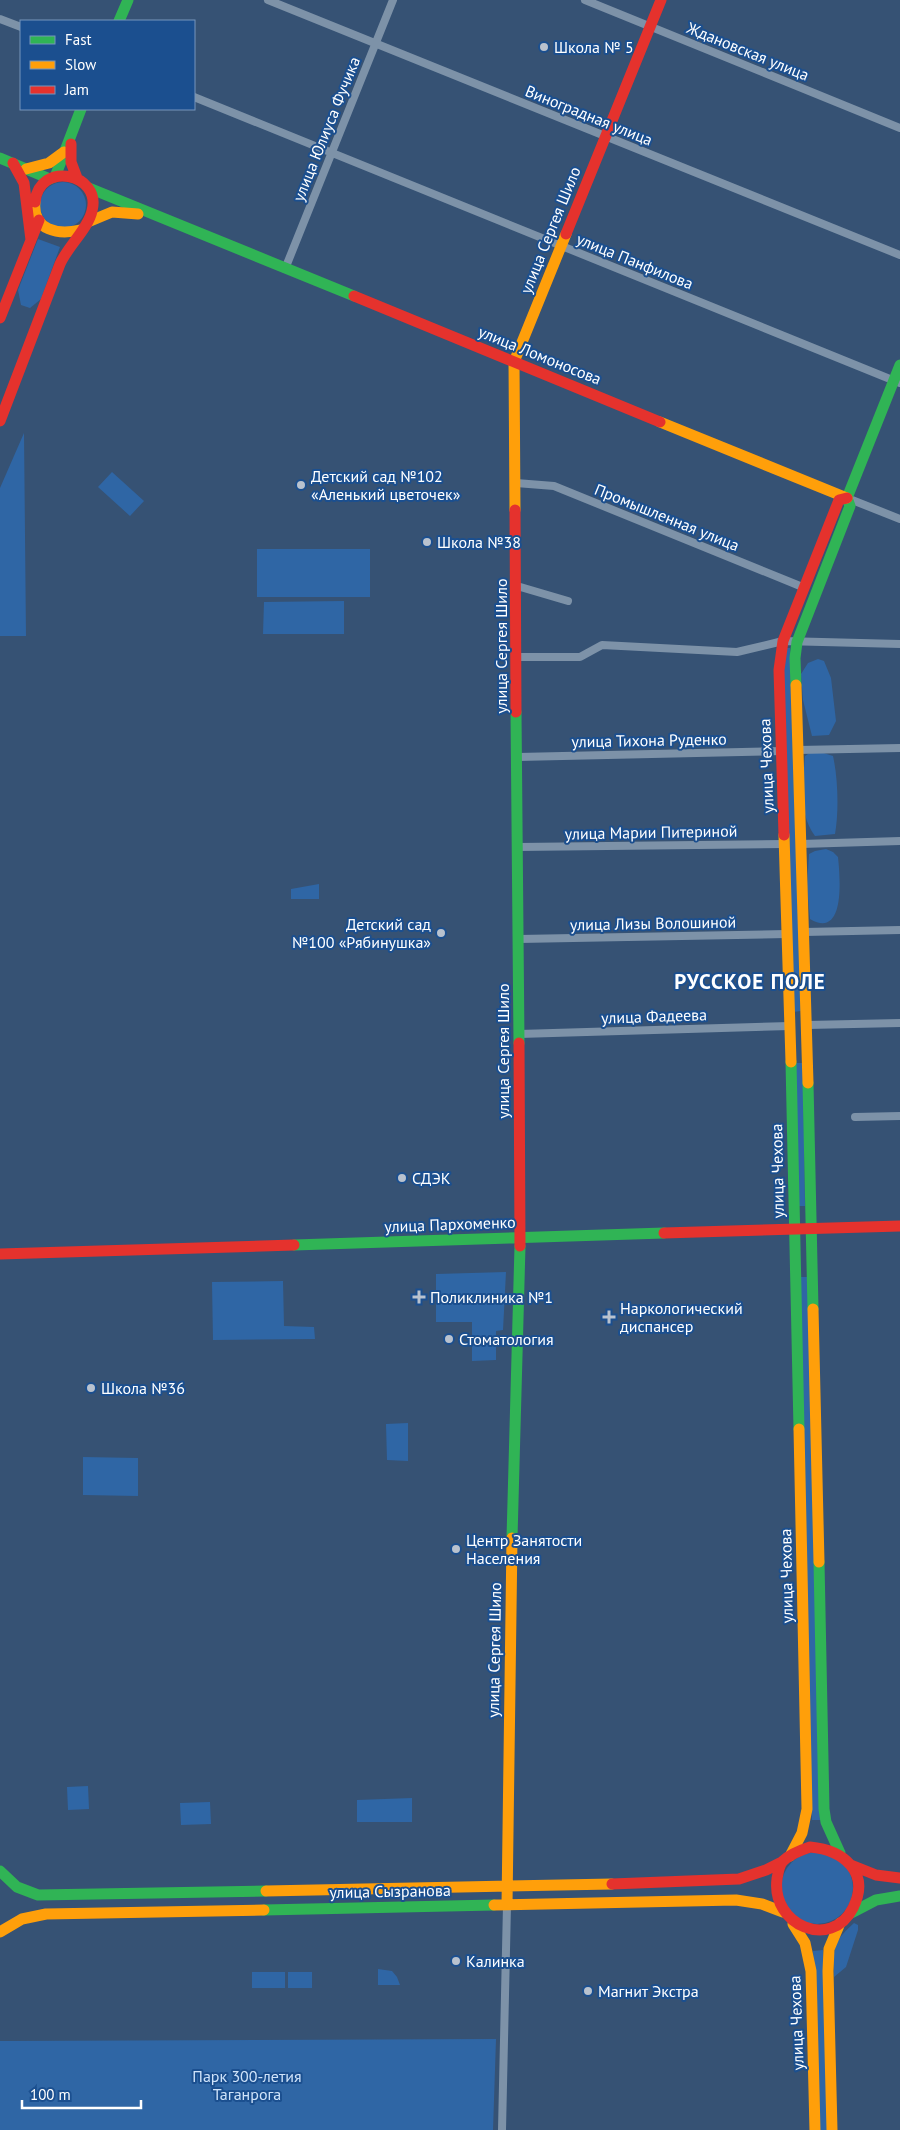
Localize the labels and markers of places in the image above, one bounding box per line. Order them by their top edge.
place label: Школа № 5 [554,37,634,57]
marker: Школа № 5 [538,41,550,53]
place label: Детский сад №102 «Аленький цветочек» [311,466,461,504]
marker: Детский сад №102 «Аленький цветочек» [295,479,307,491]
place label: Школа №38 [437,532,521,552]
marker: Школа №38 [421,536,433,548]
place label: Детский сад №100 «Рябинушка» [292,914,431,952]
marker: Детский сад №100 «Рябинушка» [435,927,447,939]
place label: СДЭК [412,1168,451,1188]
marker: СДЭК [396,1172,408,1184]
place label: Поликлиника №1 [430,1287,553,1307]
marker: Поликлиника №1 [412,1290,426,1304]
place label: Наркологический диспансер [620,1298,743,1336]
marker: Наркологический диспансер [602,1310,616,1324]
place label: Стоматология [459,1329,554,1349]
marker: Стоматология [443,1333,455,1345]
place label: Школа №36 [101,1378,185,1398]
marker: Школа №36 [85,1382,97,1394]
place label: Центр Занятости Населения [466,1530,582,1568]
marker: Центр Занятости Населения [450,1543,462,1555]
place label: Калинка [466,1951,525,1971]
marker: Калинка [450,1955,462,1967]
place label: Магнит Экстра [598,1981,699,2001]
marker: Магнит Экстра [582,1985,594,1997]

